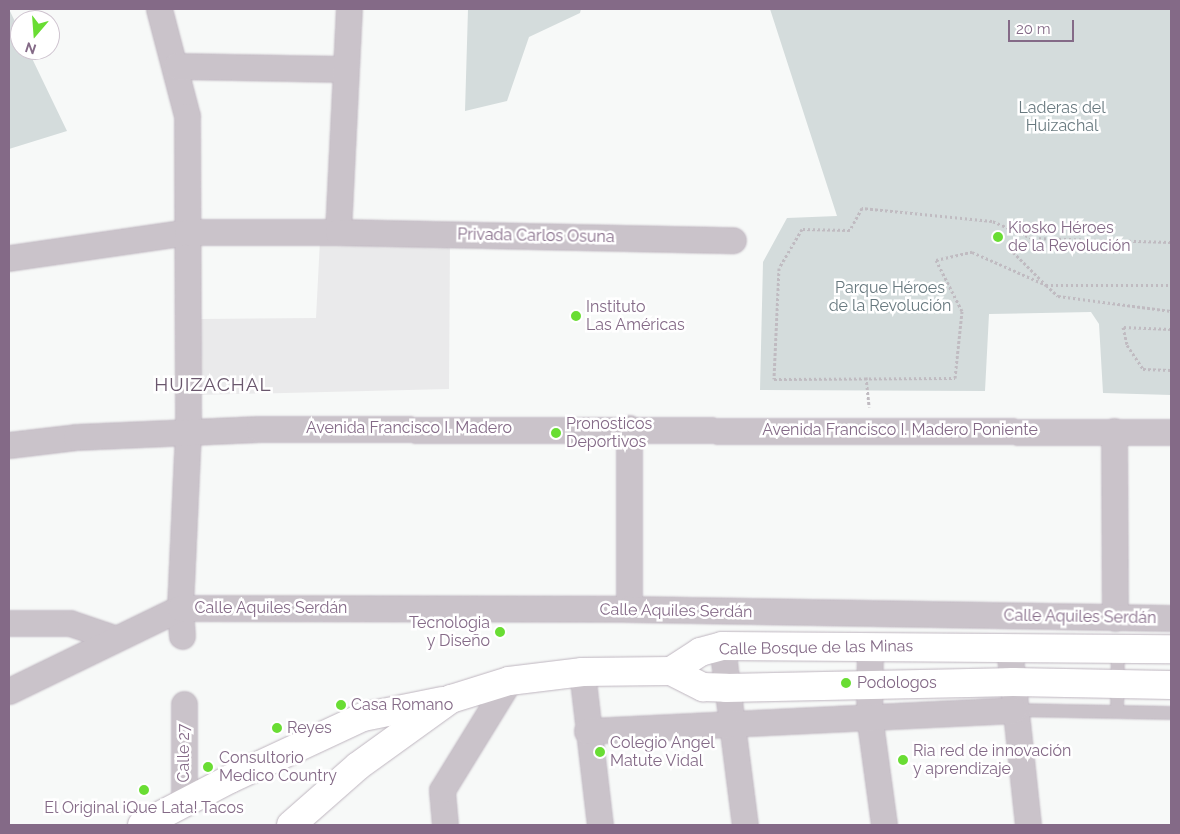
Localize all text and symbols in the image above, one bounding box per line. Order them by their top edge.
north arrow [10,10,60,60]
scale bar [1010,10,1076,42]
text: 20 m [1016,20,1051,38]
text: N [23,39,38,58]
park label: Laderas del Huizachal [1018,98,1106,136]
place label: Kiosko Héroes de la Revolución [1008,218,1131,256]
street label: Privada Carlos Osuna [457,225,615,247]
marker: Kiosko Héroes de la Revolución [992,231,1004,243]
park label: Parque Héroes de la Revolución [829,278,951,316]
place label: Instituto Las Américas [586,297,685,335]
marker: Instituto Las Américas [570,310,582,322]
district label: HUIZACHAL [153,374,273,396]
place label: Pronosticos Deportivos [566,414,652,452]
street label: Avenida Francisco I. Madero [306,418,512,438]
street label: Avenida Francisco I. Madero Poniente [762,420,1038,440]
marker: Pronosticos Deportivos [550,427,562,439]
street label: Calle Aquiles Serdán [194,598,348,618]
street label: Calle Aquiles Serdán [599,600,753,622]
street label: Calle Aquiles Serdán [1003,606,1157,628]
place label: Tecnologia y Diseño [409,613,490,651]
marker: Tecnologia y Diseño [494,626,506,638]
street label: Calle Bosque de las Minas [719,637,913,659]
place label: Podologos [857,673,937,693]
marker: Podologos [839,676,853,690]
place label: Casa Romano [351,695,453,715]
marker: Casa Romano [335,699,347,711]
place label: Reyes [287,718,332,738]
marker: Reyes [271,722,283,734]
street label: Calle 27 [174,724,194,782]
place label: Colegio Angel Matute Vidal [610,733,715,771]
place label: Ria red de innovación y aprendizaje [913,741,1071,779]
marker: Colegio Angel Matute Vidal [594,746,606,758]
place label: Consultorio Medico Country [219,748,337,786]
marker: Ria red de innovación y aprendizaje [897,754,909,766]
marker: Consultorio Medico Country [201,760,215,774]
marker: El Original ¡Que Lata! Tacos [138,784,150,796]
place label: El Original ¡Que Lata! Tacos [43,798,245,818]

